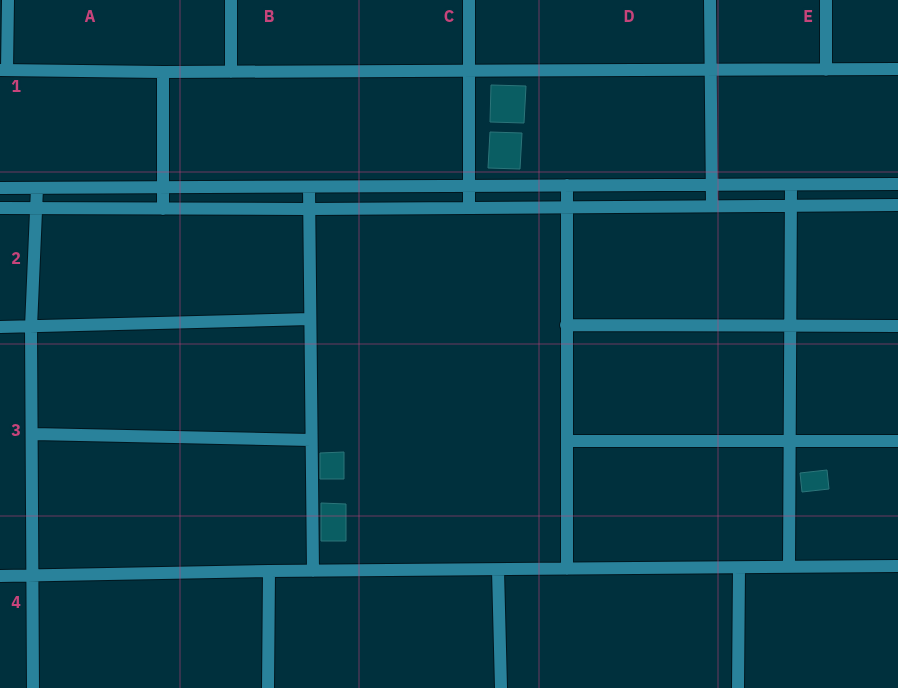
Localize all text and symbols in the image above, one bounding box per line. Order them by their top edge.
text: A [85,6,96,26]
text: B [264,6,275,26]
text: C [444,6,454,26]
text: D [623,6,635,26]
text: E [803,6,813,26]
text: 1 [11,76,21,96]
text: 2 [11,248,21,268]
text: 3 [11,420,21,440]
text: 4 [11,592,21,612]

